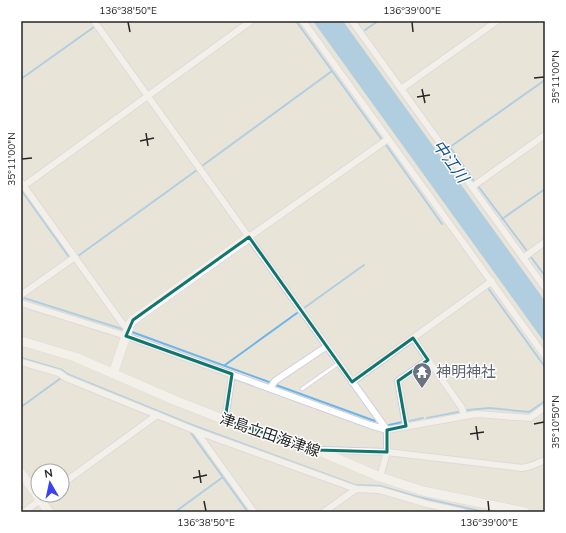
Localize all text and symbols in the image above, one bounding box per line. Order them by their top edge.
text: 136°38'50"E [99,4,157,17]
text: 136°39'00"E [383,4,441,17]
text: 35°11'00"N [549,50,562,104]
text: 35°11'00"N [5,132,18,186]
water label: 中江川 [429,136,474,188]
temple icon: 神明神社 [411,361,433,389]
place label: 神明神社 [436,362,496,381]
text: 35°10'50"N [549,395,562,449]
street label: 津島立田海津線 [217,408,323,461]
north arrow [30,463,70,503]
text: N [43,466,54,481]
text: 136°38'50"E [177,516,235,529]
text: 136°39'00"E [460,516,518,529]

